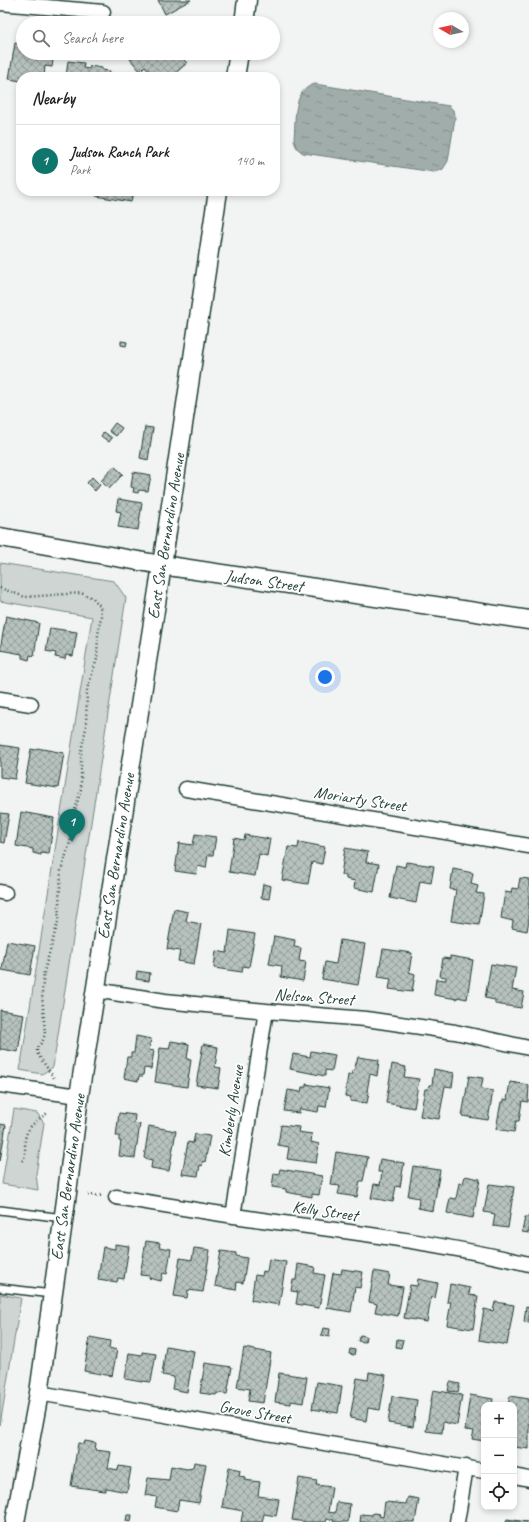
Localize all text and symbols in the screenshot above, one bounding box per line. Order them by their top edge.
north arrow [433,12,469,48]
search box [16,16,280,60]
icon: search [30,27,52,49]
text: Search here [62,29,123,48]
text: Nearby [32,88,75,109]
text: Judson Ranch Park [70,143,169,162]
text: 1 [42,153,48,169]
text: 140 m [236,153,264,169]
text: Park [70,162,91,178]
street label: East San Bernardino Avenue [143,450,190,620]
street label: Judson Street [223,565,307,597]
your location [315,667,335,687]
street label: East San Bernardino Avenue [93,770,140,940]
street label: Moriarty Street [312,781,410,817]
pin: 1 [59,809,85,842]
street label: Nelson Street [274,984,357,1010]
street label: Kimberly Avenue [213,1062,249,1158]
street label: East San Bernardino Avenue [46,1091,90,1261]
street label: Kelly Street [291,1196,361,1226]
street label: Grove Street [218,1395,295,1429]
map controls [481,1402,517,1510]
button: + [481,1402,517,1438]
button: − [481,1438,517,1474]
button: locate [481,1474,517,1510]

